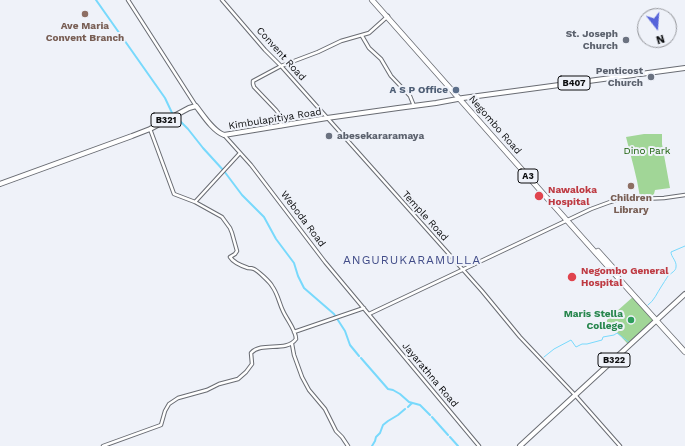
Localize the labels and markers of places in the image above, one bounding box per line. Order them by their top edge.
marker: Ave Maria Convent Branch [80,9,90,19]
place label: Ave Maria Convent Branch [46,20,124,44]
place label: St. Joseph Church [566,28,618,52]
marker: St. Joseph Church [621,35,631,45]
place label: Penticost Church [596,65,643,88]
marker: Penticost Church [646,72,656,82]
place label: A S P Office [390,84,448,96]
marker: A S P Office [451,85,461,95]
place label: abesekararamaya [337,130,424,142]
marker: abesekararamaya [324,131,334,141]
marker: Children Library [626,181,636,191]
place label: Nawaloka Hospital [548,184,597,208]
marker: Nawaloka Hospital [533,190,545,202]
place label: Children Library [610,192,652,216]
place label: Negombo General Hospital [581,265,669,288]
marker: Negombo General Hospital [566,271,578,283]
place label: Maris Stella College [564,308,623,332]
marker: Maris Stella College [626,315,636,325]

